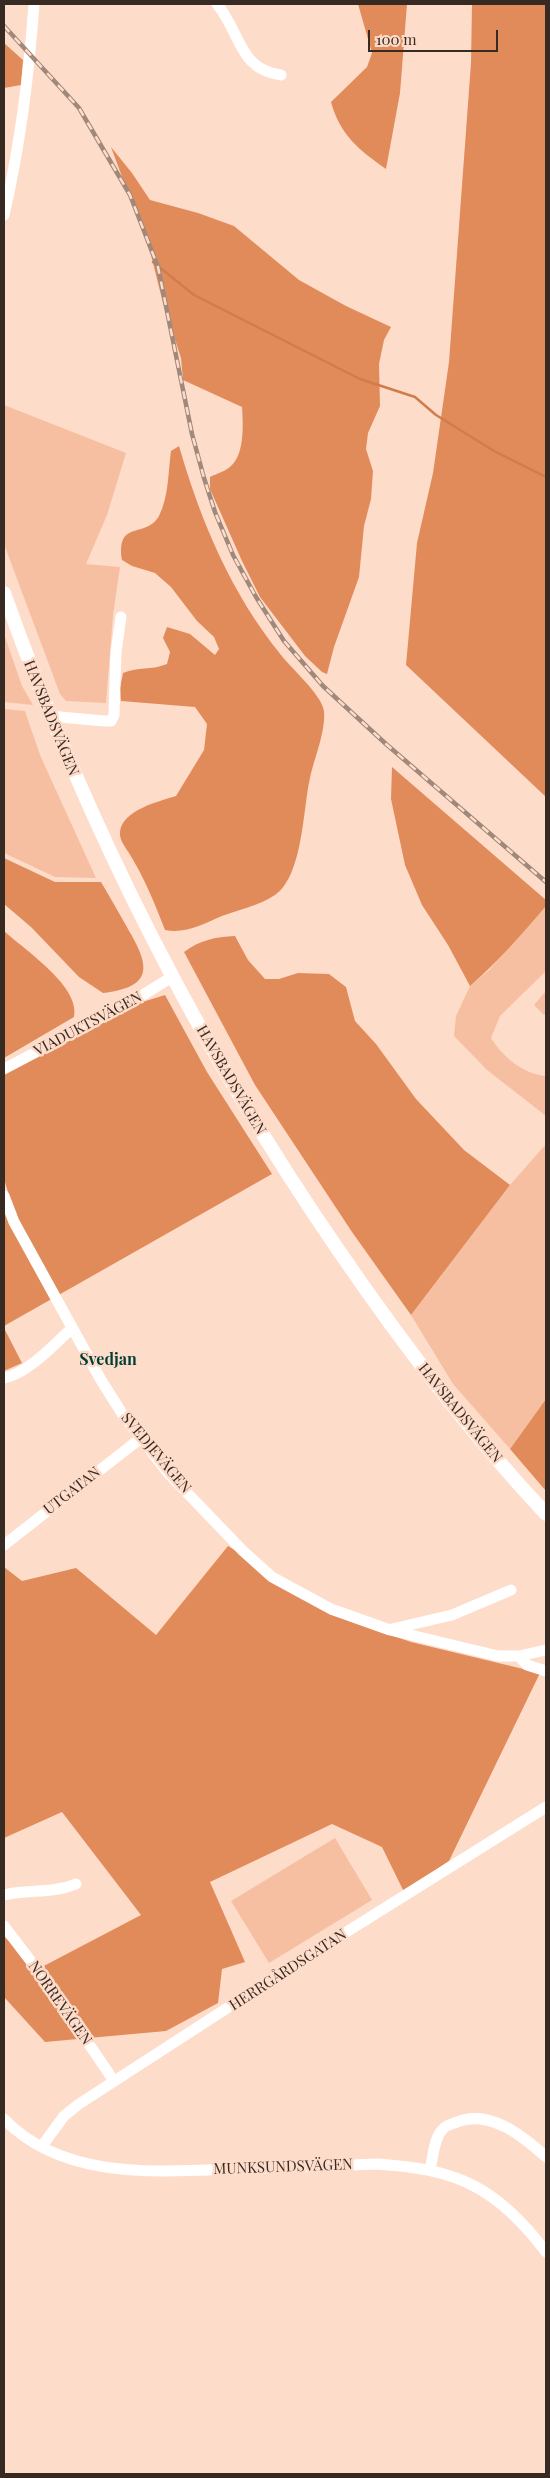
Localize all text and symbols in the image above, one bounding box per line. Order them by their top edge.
scale bar [370,20,500,52]
text: 100 m [376,29,417,49]
street label: HAVSBADSVÄGEN [20,658,82,778]
street label: VIADUKTSVÄGEN [31,988,145,1060]
street label: HAVSBADSVÄGEN [192,1022,270,1138]
district label: Svedjan [79,1350,137,1370]
street label: HAVSBADSVÄGEN [414,1360,506,1466]
street label: SVEDJEVÄGEN [117,1409,195,1497]
street label: UTGATAN [40,1463,104,1519]
street label: HERRGÅRDSGATAN [226,1925,350,2015]
street label: NORREVÄGEN [24,1958,96,2048]
street label: MUNKSUNDSVÄGEN [213,2156,353,2178]

